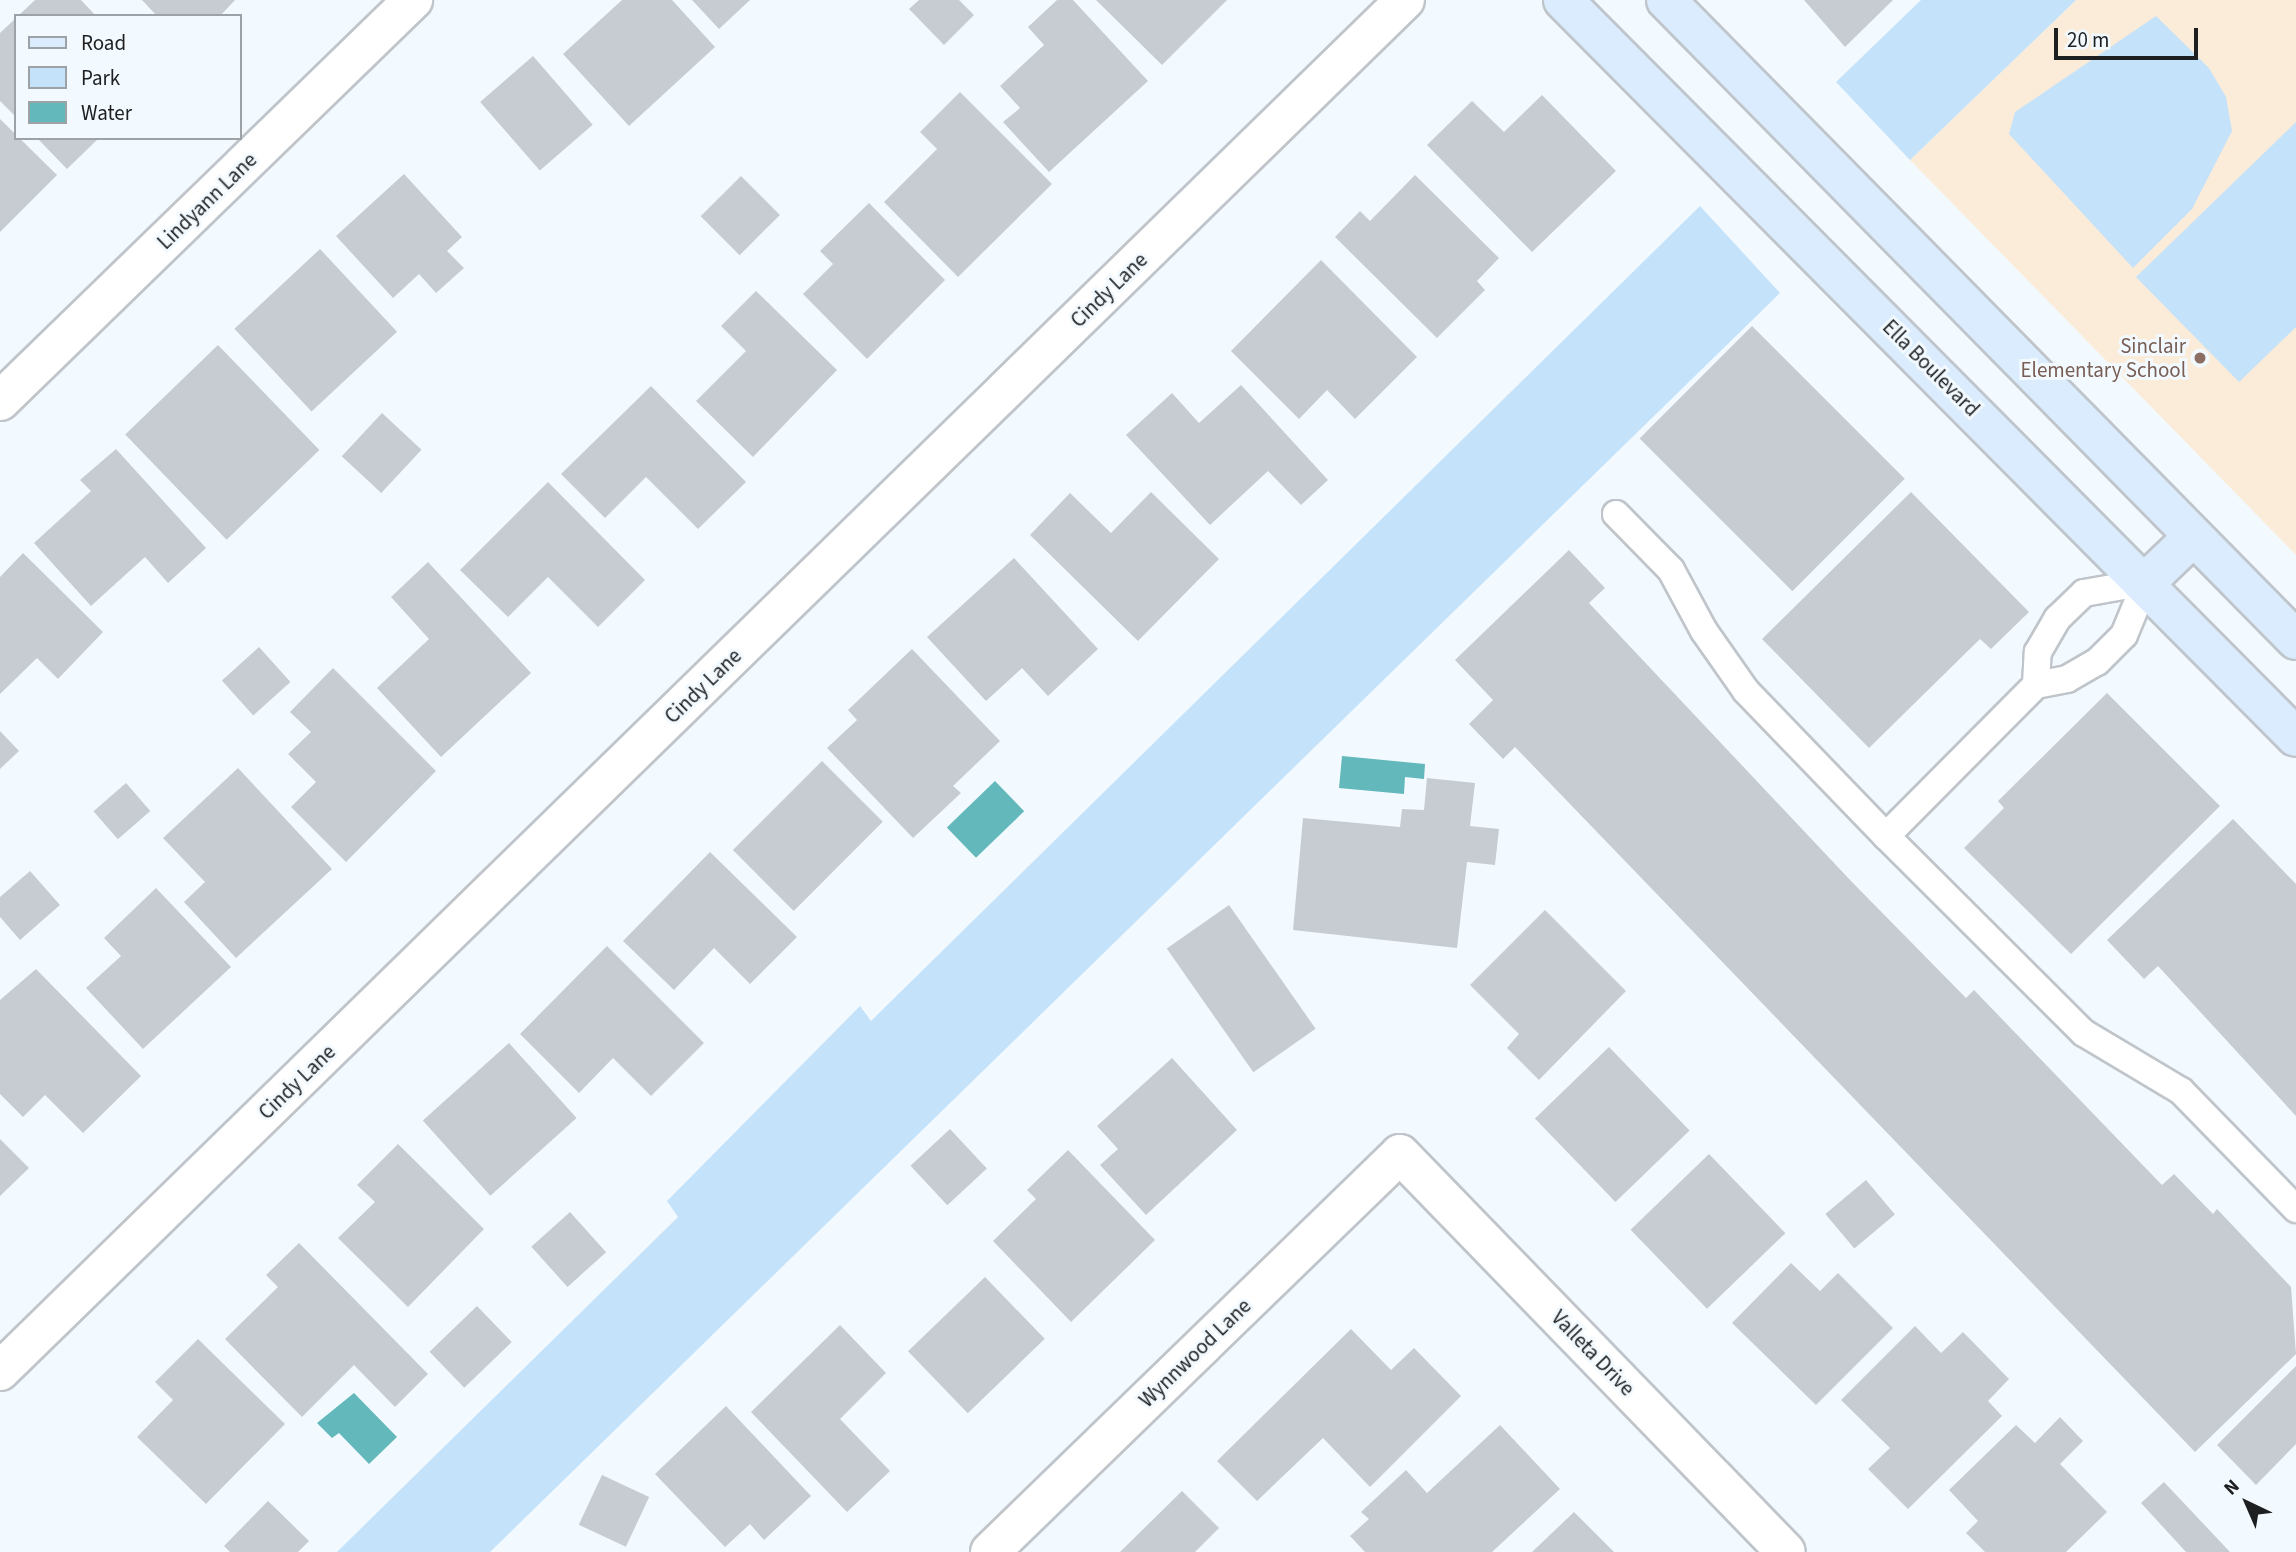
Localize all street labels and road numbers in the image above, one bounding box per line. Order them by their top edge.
street label: Lindyann Lane [152,147,262,255]
street label: Cindy Lane [1065,247,1153,333]
street label: Ella Boulevard [1877,314,1985,422]
street label: Cindy Lane [659,643,747,729]
street label: Cindy Lane [253,1039,341,1125]
street label: Wynnwood Lane [1134,1293,1256,1413]
street label: Valleta Drive [1546,1305,1640,1401]

